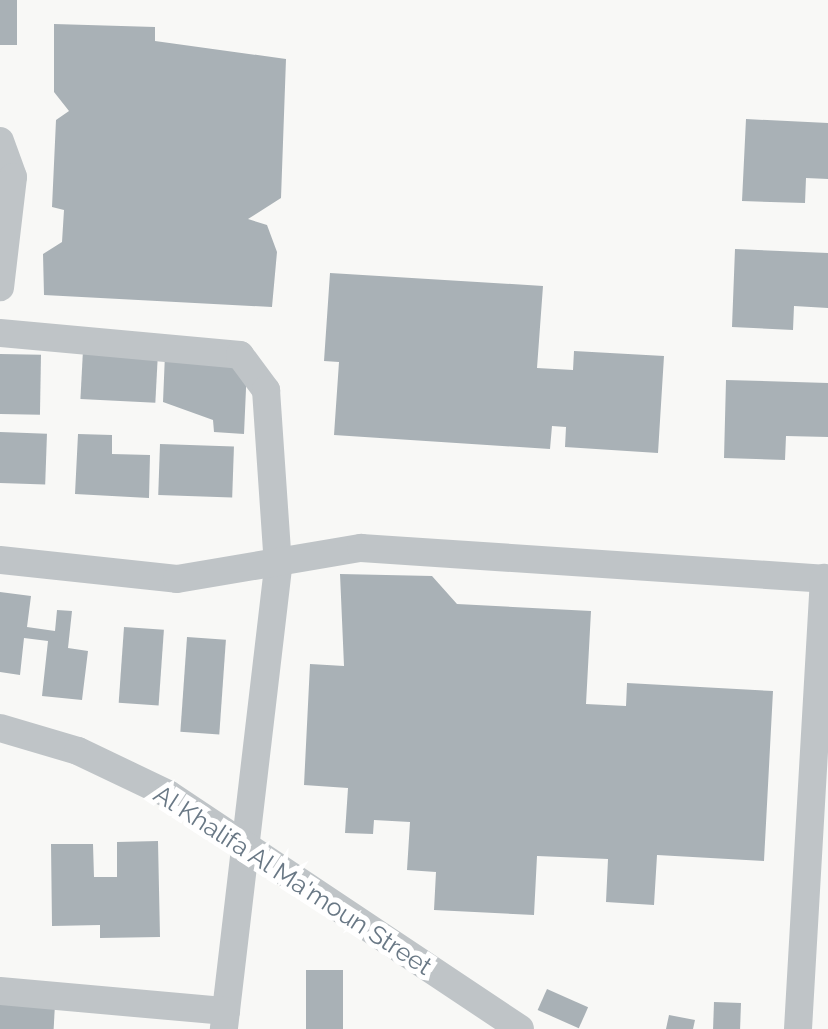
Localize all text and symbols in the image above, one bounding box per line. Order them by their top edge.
street label: Al Khalifa Al Ma'moun Street [147,778,439,982]

